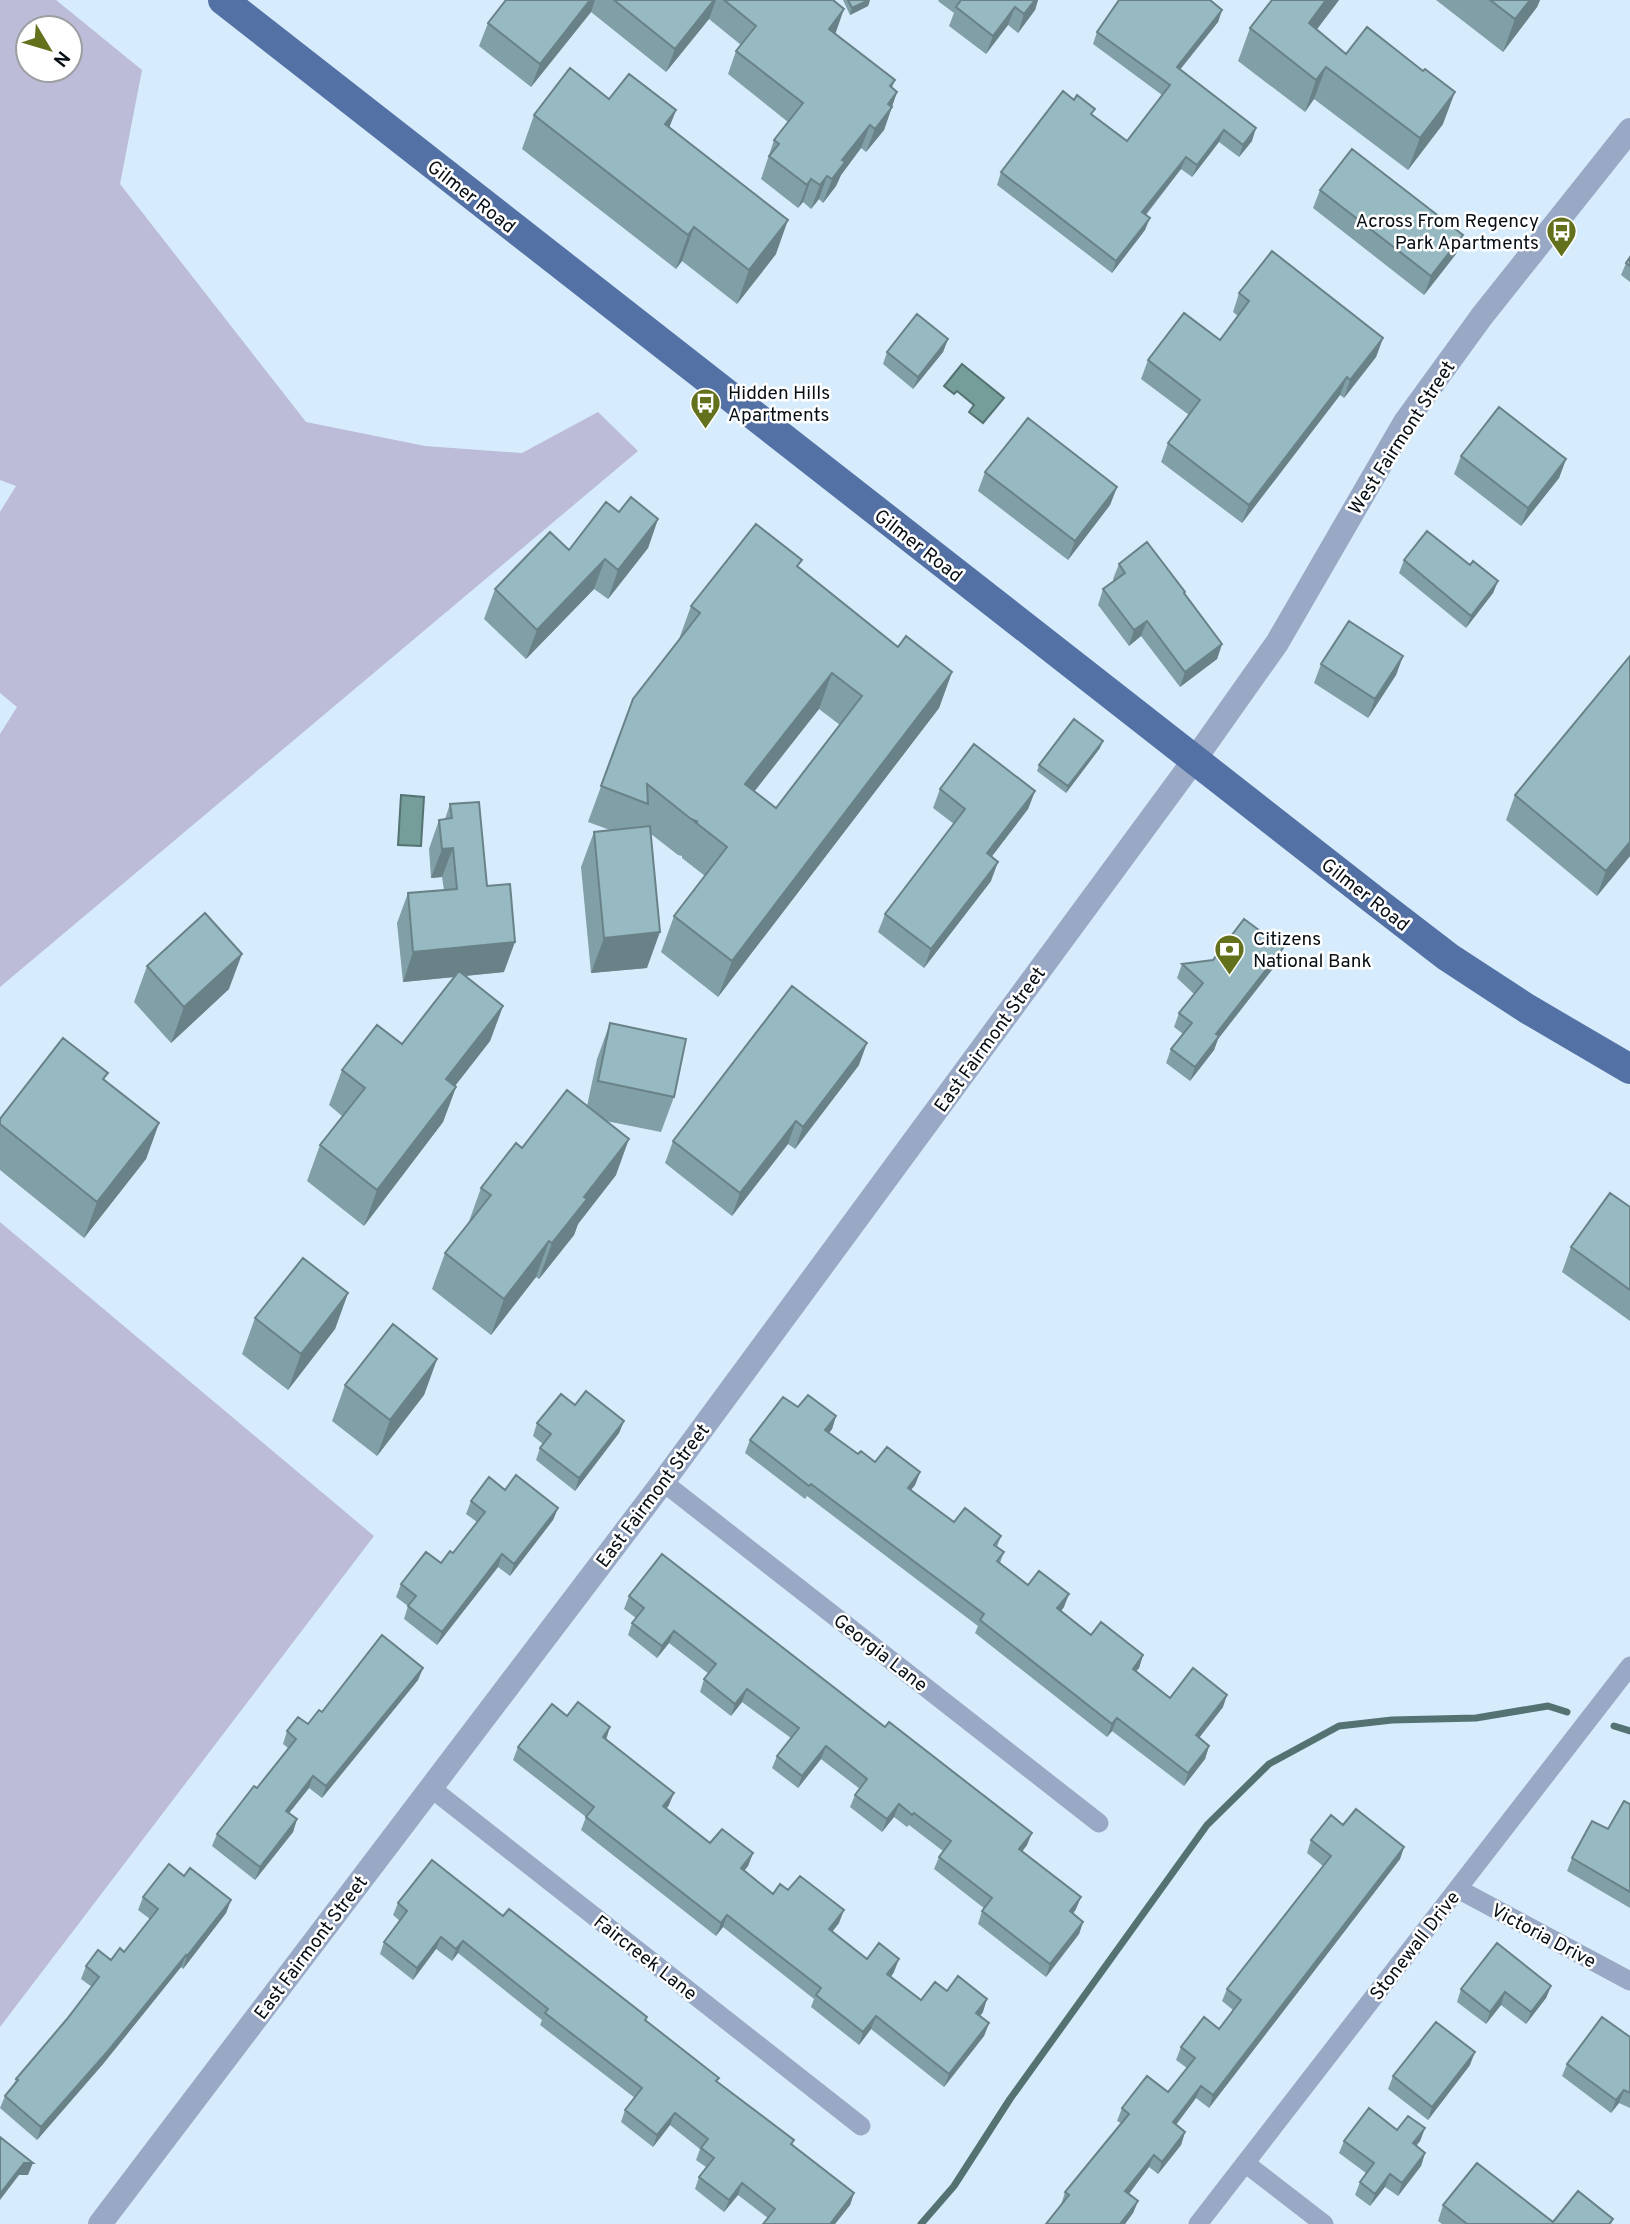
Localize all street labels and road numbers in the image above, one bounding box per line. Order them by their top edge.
street label: Gilmer Road [422,156,520,240]
street label: West Fairmont Street [1344,357,1461,519]
street label: Gilmer Road [869,505,967,589]
street label: Gilmer Road [1316,854,1414,938]
street label: East Fairmont Street [930,963,1052,1118]
street label: East Fairmont Street [592,1419,716,1573]
street label: Georgia Lane [828,1609,932,1698]
street label: East Fairmont Street [250,1871,374,2025]
street label: Stonewall Drive [1365,1887,1466,2006]
street label: Victoria Drive [1486,1899,1600,1975]
street label: Faircreek Lane [588,1911,701,2006]

